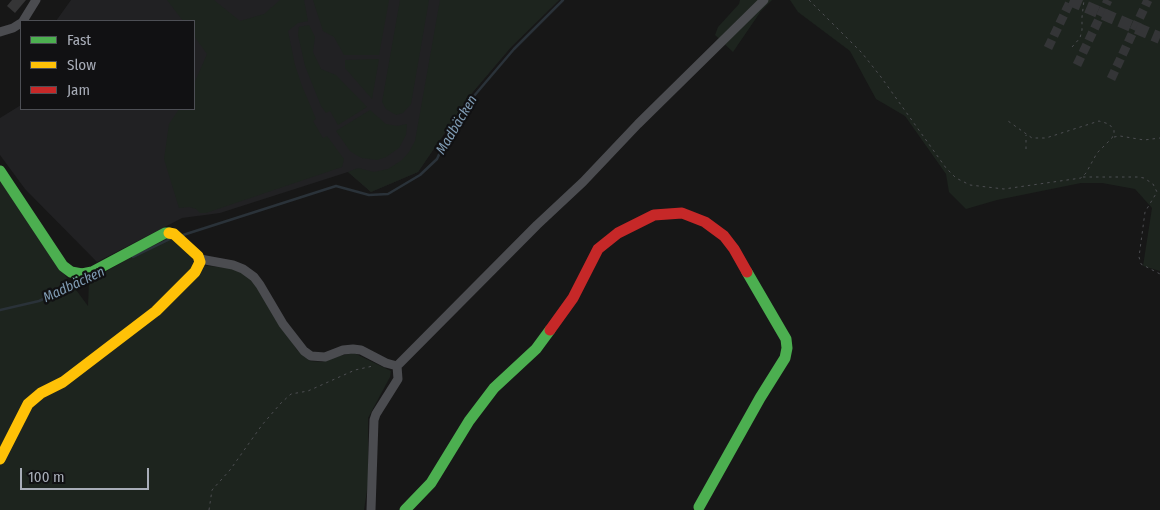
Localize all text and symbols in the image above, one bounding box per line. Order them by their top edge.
legend [20,20,195,110]
text: Fast [67,31,91,49]
text: Slow [67,56,96,74]
text: Jam [67,81,90,99]
water label: Madbäcken [433,92,481,158]
water label: Madbäcken [40,263,108,307]
scale bar [22,458,151,490]
text: 100 m [28,468,65,486]

